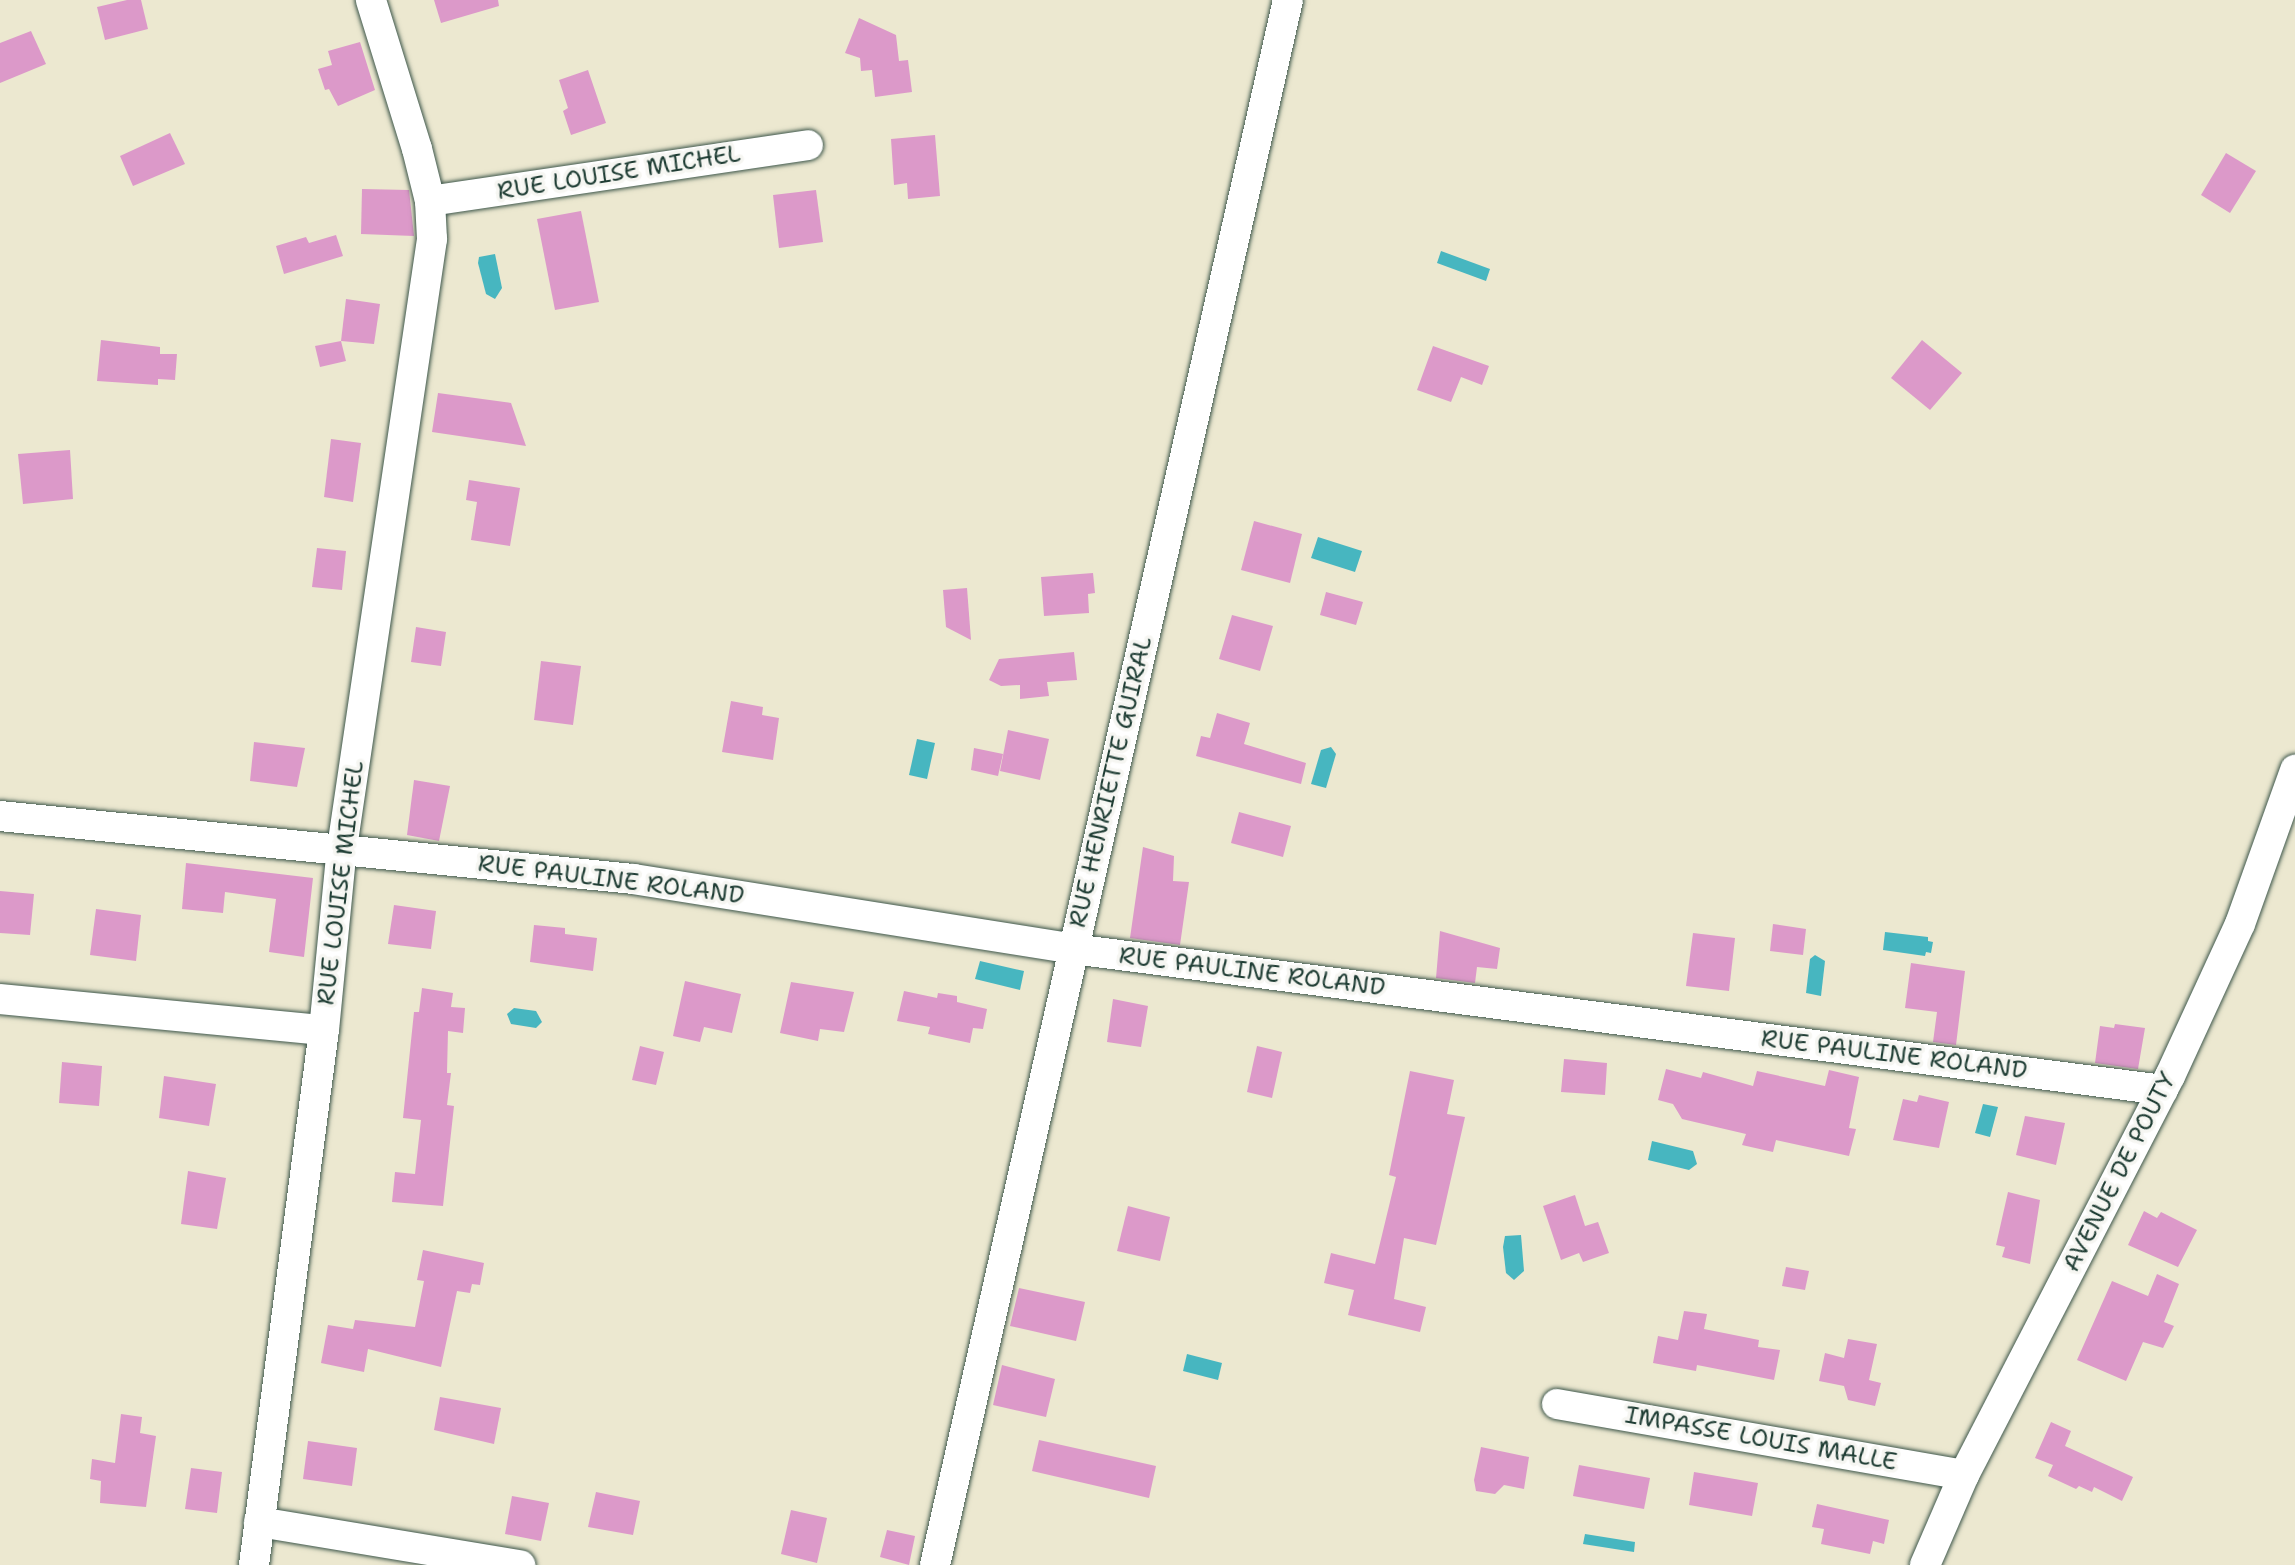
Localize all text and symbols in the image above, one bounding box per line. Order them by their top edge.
street label: RUE LOUISE MICHEL [495,140,743,206]
street label: RUE HENRIETTE GUIRAL [1063,634,1159,930]
street label: RUE LOUISE MICHEL [312,759,370,1007]
street label: RUE PAULINE ROLAND [476,849,746,911]
street label: RUE PAULINE ROLAND [1117,941,1387,1003]
street label: RUE PAULINE ROLAND [1759,1024,2029,1086]
street label: AVENUE DE POUTY [2057,1067,2183,1277]
street label: IMPASSE LOUIS MALLE [1623,1401,1899,1477]

